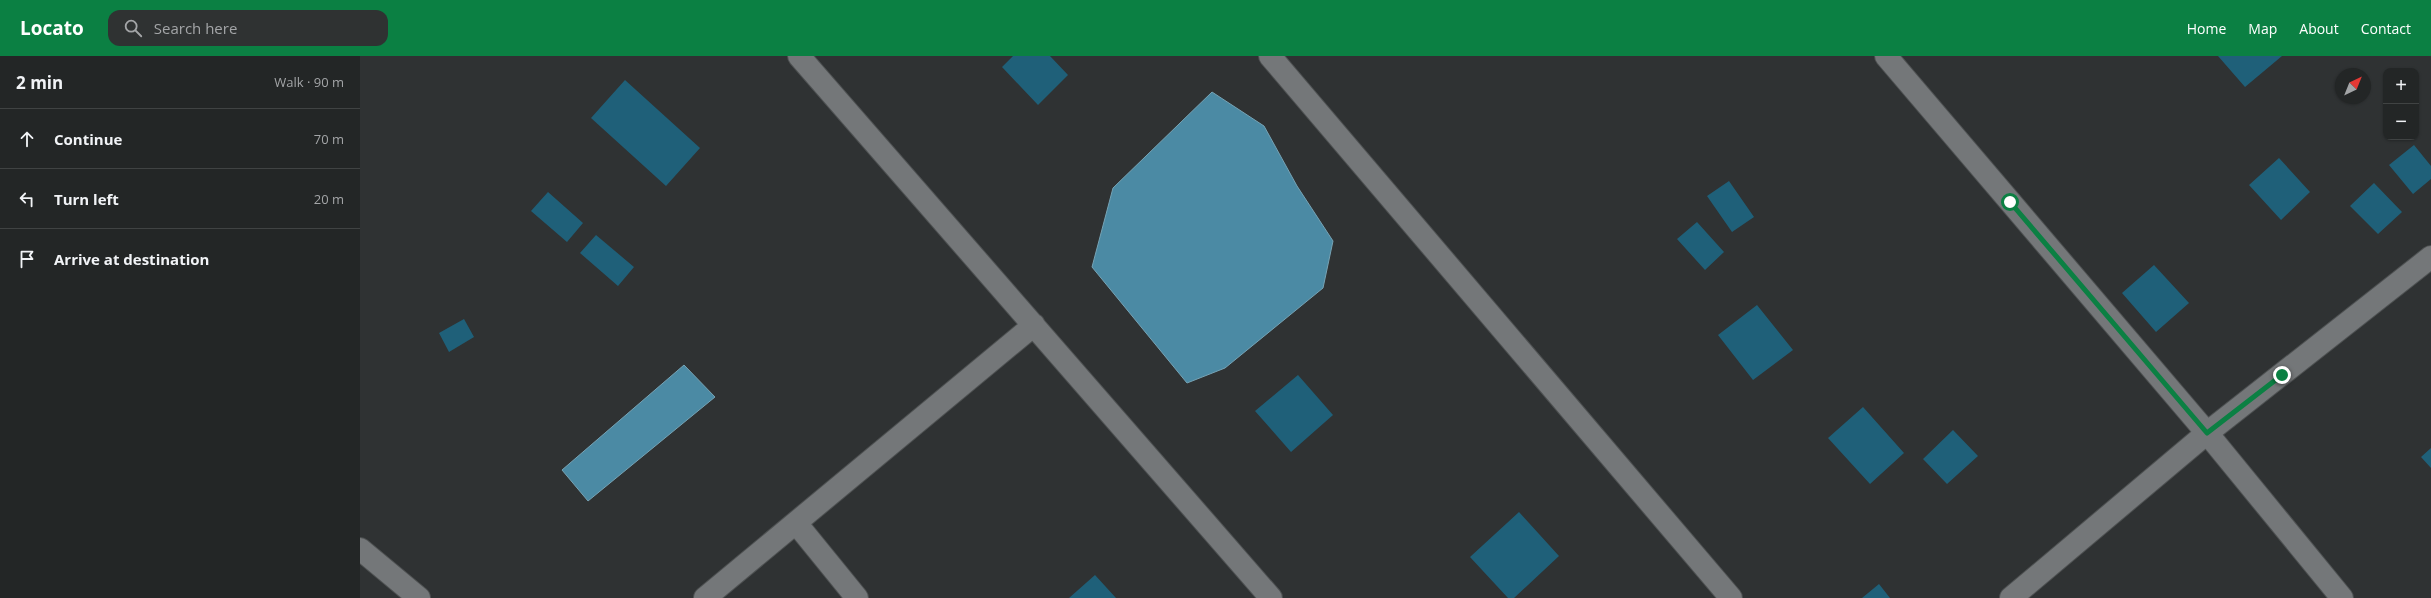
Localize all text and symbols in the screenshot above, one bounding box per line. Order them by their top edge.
search box [108,10,388,46]
text: Locato [20,15,84,41]
icon: search [122,17,144,39]
text: Search here [154,18,237,38]
text: Home [2187,19,2226,38]
text: Map [2248,19,2277,38]
text: About [2299,19,2339,38]
text: Contact [2361,19,2411,38]
north arrow [2335,68,2371,104]
map controls [2383,68,2419,140]
button: + [2383,68,2419,104]
text: 2 min [16,71,63,94]
text: Walk · 90 m [274,73,344,91]
button: − [2383,104,2419,140]
icon: ahead [16,128,38,150]
text: Continue [54,129,122,149]
text: 70 m [314,130,344,148]
icon: left [16,188,38,210]
text: Turn left [54,189,119,209]
text: 20 m [314,190,344,208]
route start [2001,193,2019,211]
icon: arrive [16,248,38,270]
text: Arrive at destination [54,249,209,269]
route end [2273,366,2291,384]

